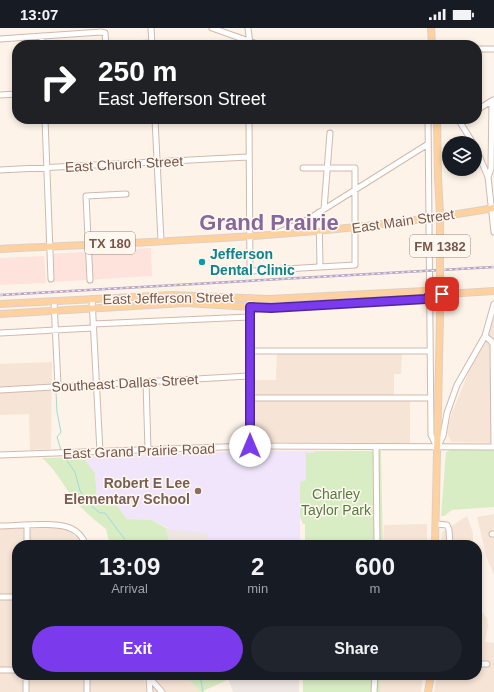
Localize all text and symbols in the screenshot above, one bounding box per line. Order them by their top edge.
text: 13:07 [20,6,58,23]
icon: right [32,56,84,108]
text: 250 m [98,56,177,87]
text: East Jefferson Street [98,89,266,109]
map controls [442,136,482,176]
button: layers [442,136,482,176]
street label: East Church Street [65,153,184,175]
street label: East Main Street [351,206,455,236]
district label: Grand Prairie [199,210,339,235]
road number: TX 180 [85,232,135,254]
road number: FM 1382 [410,235,470,257]
place label: Jefferson Dental Clinic [210,246,295,278]
marker: Jefferson Dental Clinic [197,257,207,267]
pin [425,277,459,311]
icon: arrive [431,283,453,305]
street label: East Jefferson Street [103,289,233,307]
street label: Southeast Dallas Street [51,371,199,395]
position arrow [229,425,271,467]
street label: East Grand Prairie Road [63,440,215,462]
place label: Robert E Lee Elementary School [64,475,190,507]
marker: Robert E Lee Elementary School [193,486,203,496]
park label: Charley Taylor Park [301,486,372,518]
text: 13:09 [99,553,160,580]
text: 2 [251,553,264,580]
text: 600 [355,553,395,580]
text: Arrival [111,581,148,596]
text: min [247,581,268,596]
text: m [370,581,380,596]
button: Exit [32,626,243,672]
button: Share [251,626,462,672]

